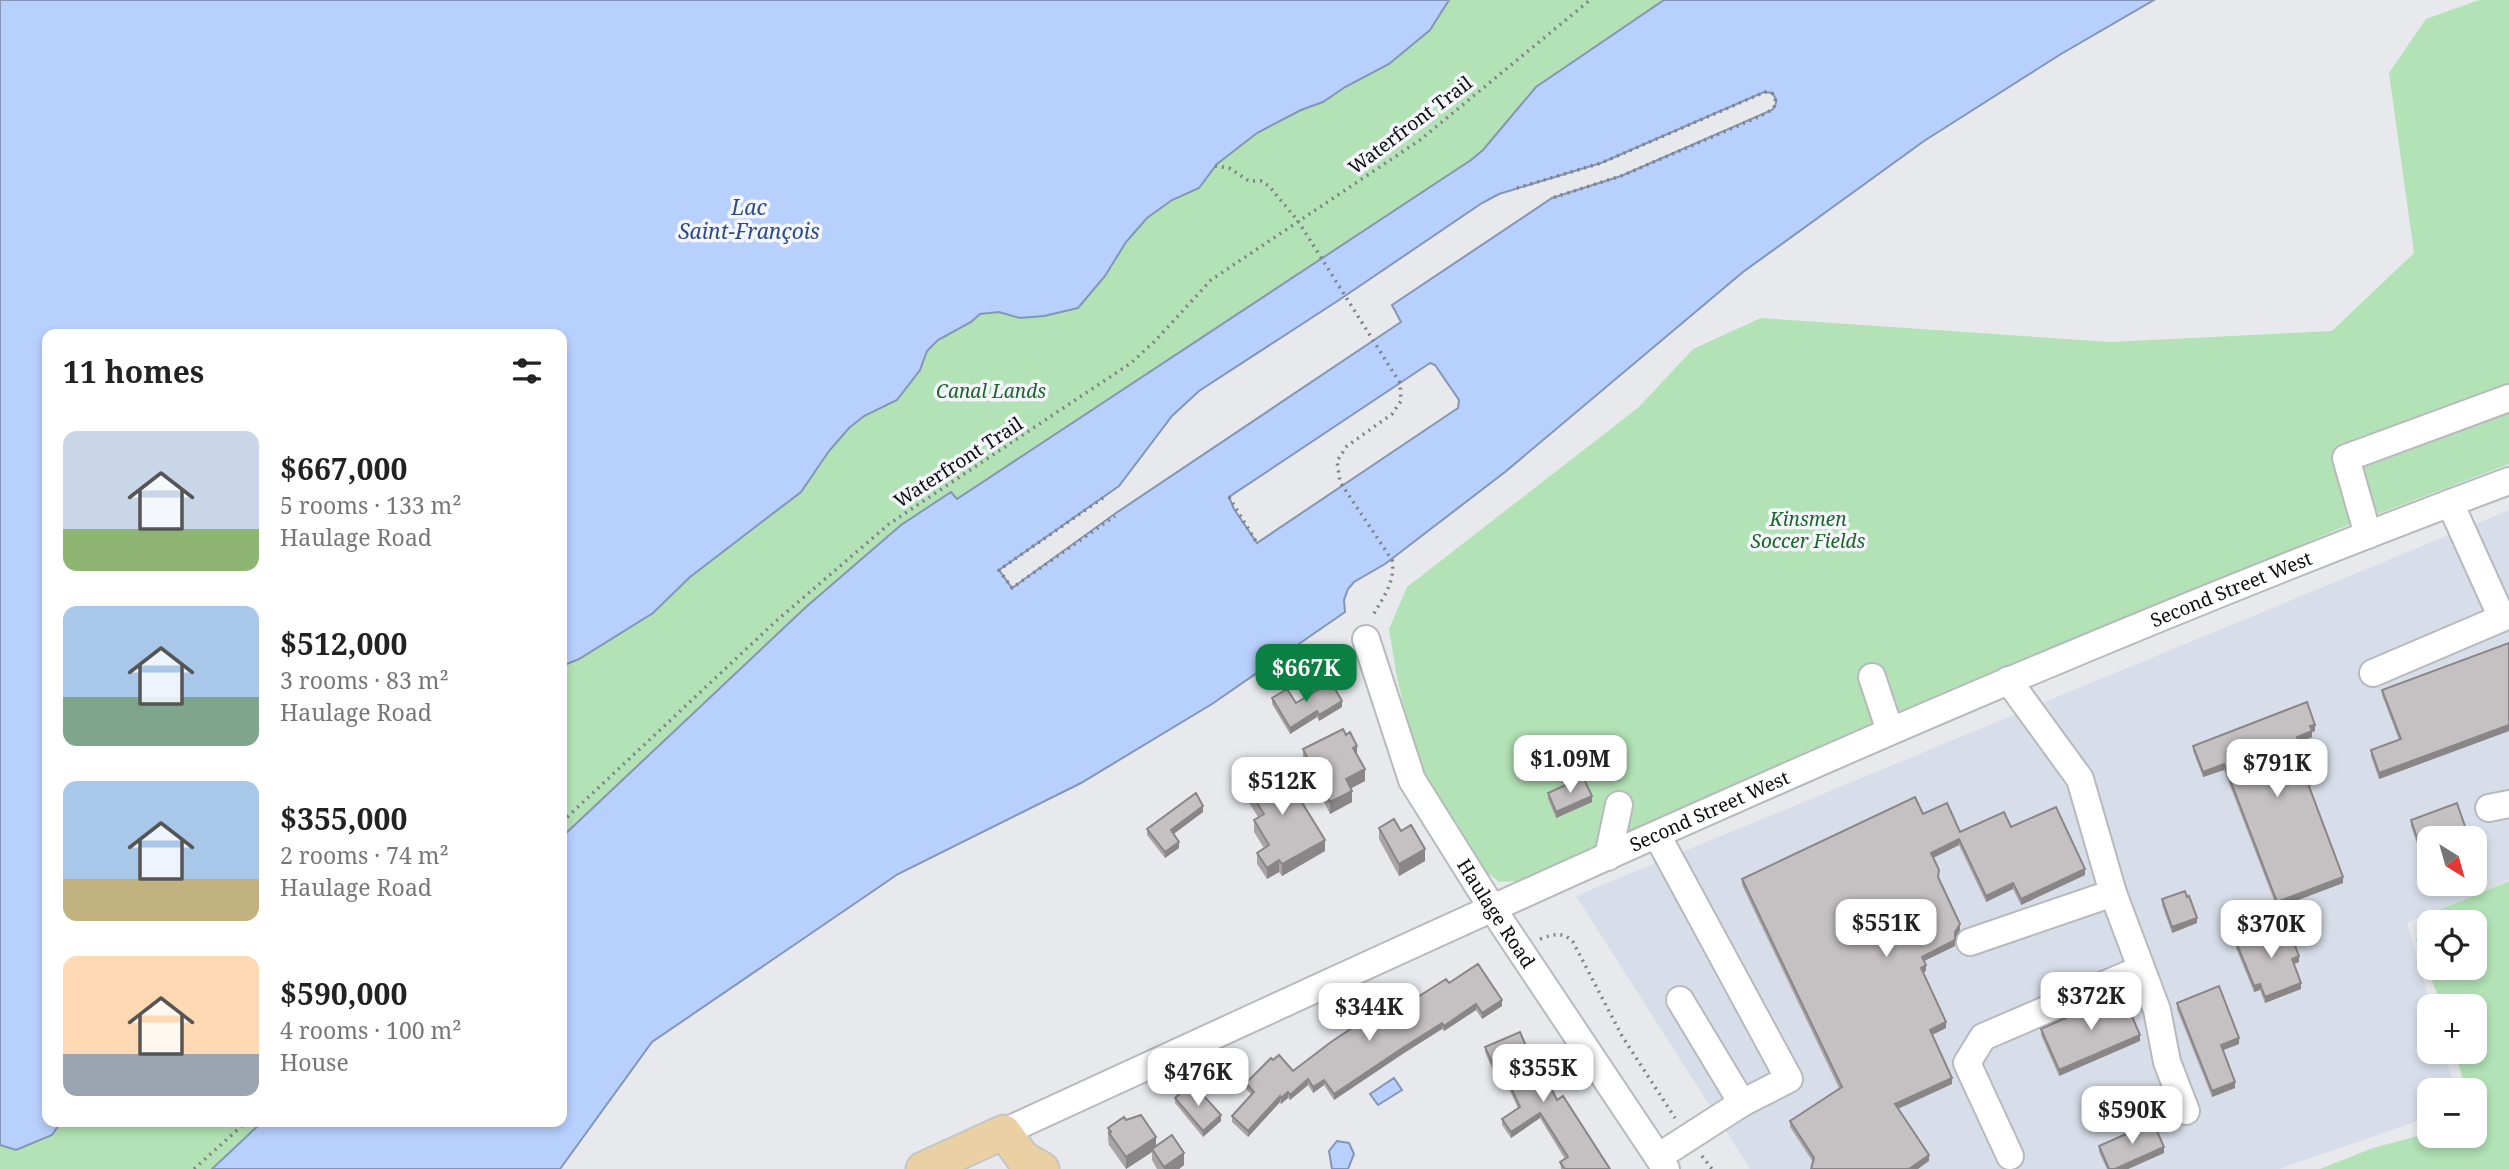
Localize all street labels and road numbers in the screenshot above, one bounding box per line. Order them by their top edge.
street label: Waterfront Trail [1343,70,1477,180]
street label: Waterfront Trail [889,411,1028,513]
street label: Second Street West [2146,545,2316,633]
street label: Second Street West [1625,764,1793,858]
street label: Haulage Road [1451,854,1542,973]

